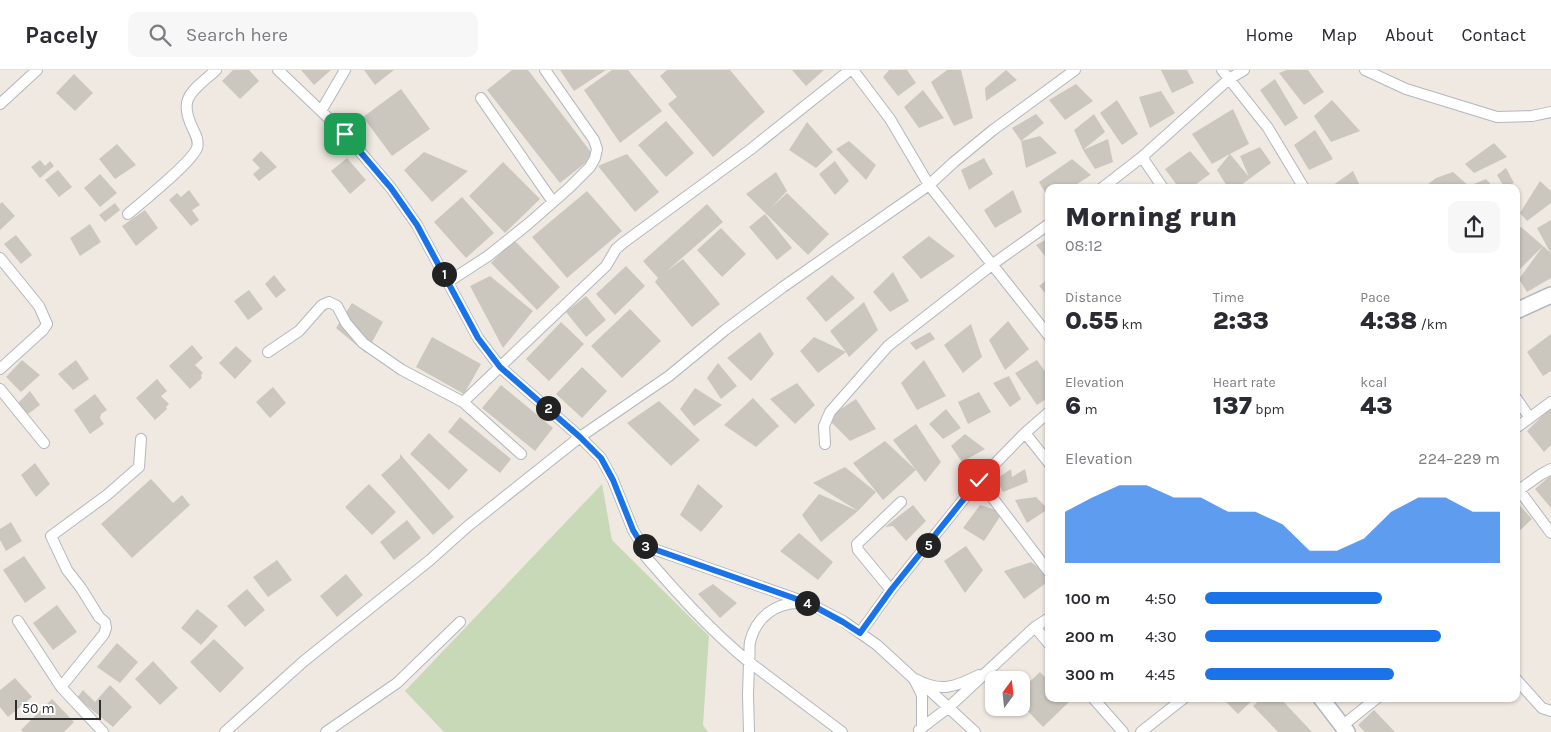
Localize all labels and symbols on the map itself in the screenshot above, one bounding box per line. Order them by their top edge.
pin [324,113,366,155]
pin: 1 [432,262,456,286]
pin: 2 [536,396,560,420]
pin [958,459,1000,501]
pin: 5 [916,532,940,558]
pin: 3 [632,534,658,558]
pin: 4 [794,590,820,616]
north arrow [985,671,1030,716]
scale bar [15,697,101,720]

